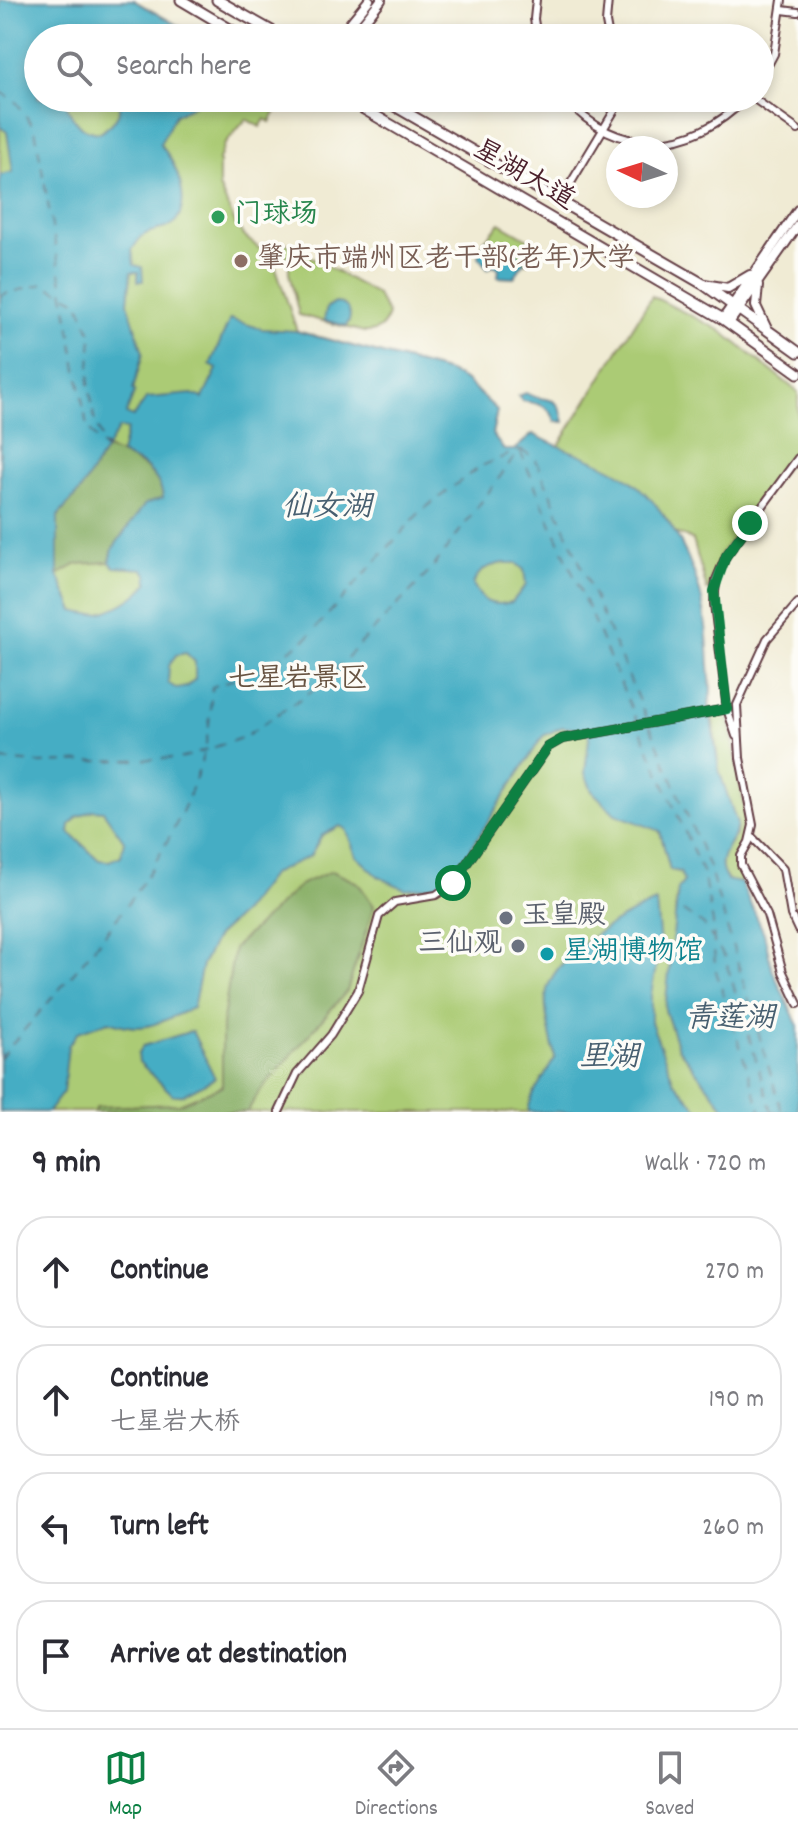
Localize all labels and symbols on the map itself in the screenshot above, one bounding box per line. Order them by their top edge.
street label: 星湖大道 [464,132,582,222]
north arrow [606,136,678,208]
place label: 门球场 [234,197,318,237]
marker: 门球场 [209,208,227,226]
place label: 肇庆市端州区老干部(老年)大学 [257,241,635,281]
marker: 肇庆市端州区老干部(老年)大学 [232,252,250,270]
water label: 仙女湖 [282,488,375,531]
route end [732,505,768,541]
park label: 七星岩景区 [228,661,368,701]
route start [435,865,471,901]
place label: 玉皇殿 [522,898,606,938]
marker: 玉皇殿 [497,909,515,927]
place label: 三仙观 [418,926,502,966]
place label: 星湖博物馆 [563,934,703,974]
marker: 三仙观 [509,937,527,955]
marker: 星湖博物馆 [538,945,556,963]
water label: 青莲湖 [685,999,778,1042]
water label: 里湖 [579,1038,642,1081]

